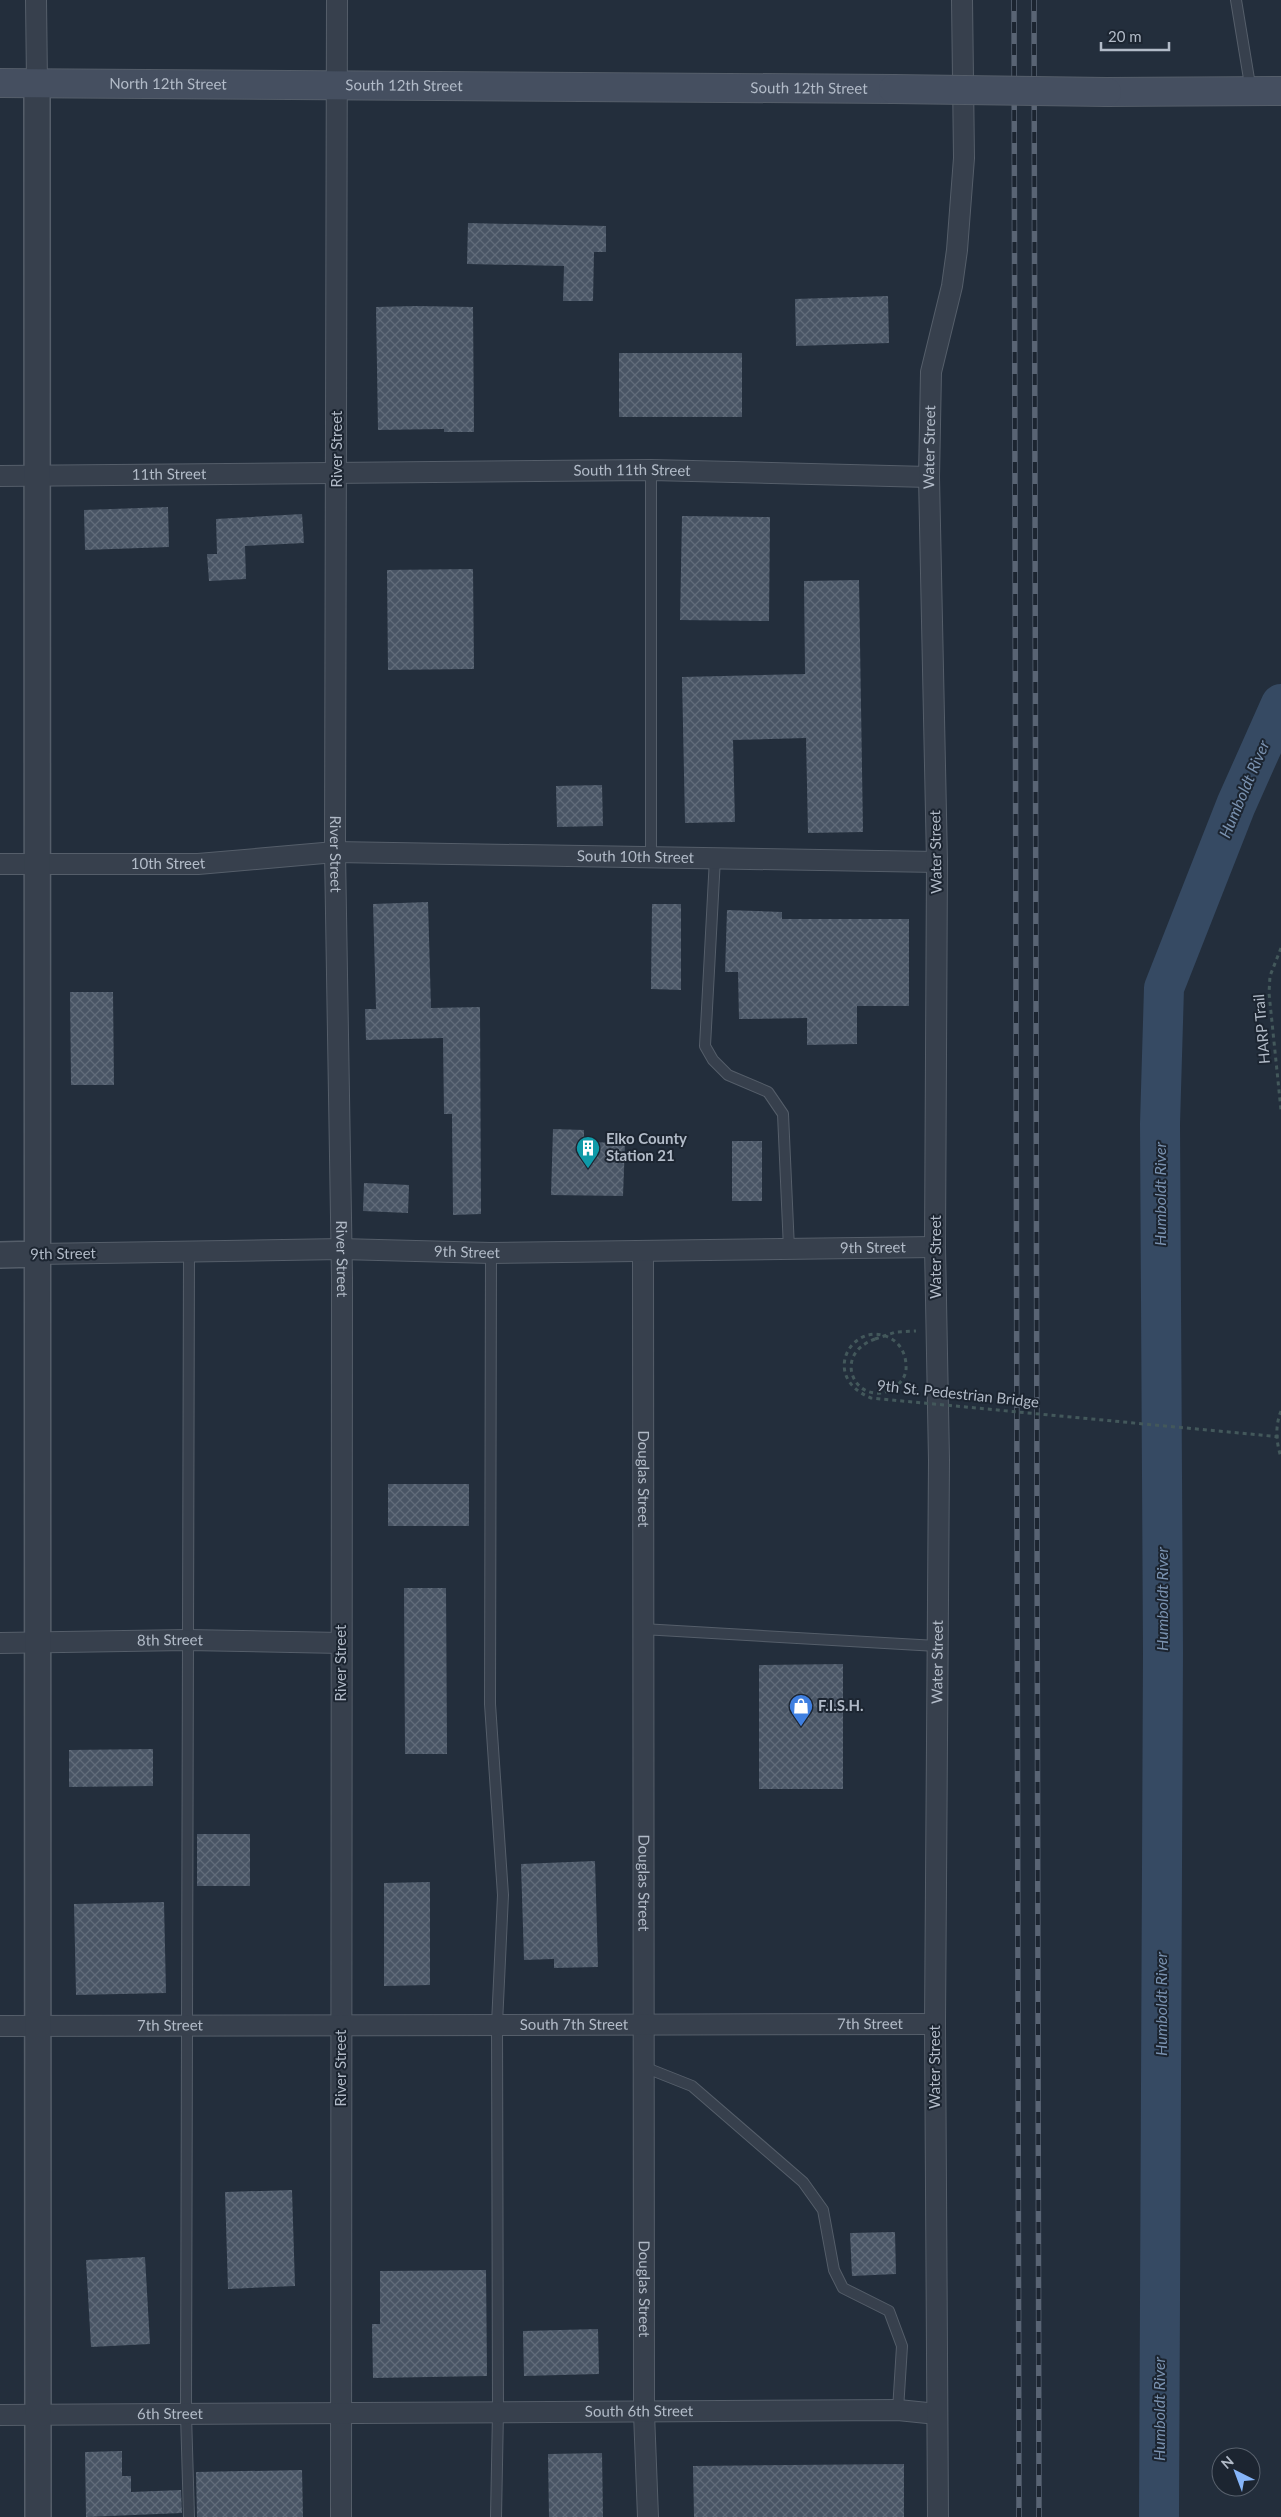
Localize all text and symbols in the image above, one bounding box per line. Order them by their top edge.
scale bar [1101,20,1168,52]
text: 20 m [1108,27,1142,45]
street label: North 12th Street [109,74,227,93]
street label: South 12th Street [345,75,463,94]
street label: South 12th Street [750,78,868,97]
street label: Water Street [919,404,938,489]
street label: River Street [327,410,345,487]
street label: South 11th Street [573,460,691,479]
street label: 11th Street [132,464,207,483]
water label: Humboldt River [1214,737,1273,840]
street label: Water Street [925,809,945,894]
street label: River Street [327,816,346,893]
street label: South 10th Street [577,846,695,866]
street label: 10th Street [131,853,207,872]
street label: HARP Trail [1249,993,1273,1065]
place label: Elko County Station 21 [606,1129,687,1164]
building icon: Elko County Station 21 [575,1135,601,1169]
water label: Humboldt River [1150,1141,1169,1246]
street label: Water Street [926,1214,944,1299]
street label: River Street [333,1220,352,1298]
street label: 9th Street [840,1237,907,1256]
street label: 9th Street [434,1241,501,1261]
street label: 9th Street [30,1243,97,1263]
street label: 9th St. Pedestrian Bridge [876,1376,1040,1410]
street label: Douglas Street [635,1431,653,1528]
water label: Humboldt River [1152,1546,1171,1651]
street label: Water Street [927,1619,946,1704]
street label: River Street [331,1624,349,1701]
street label: 8th Street [137,1630,204,1649]
shop icon: F.I.S.H. [788,1693,814,1727]
place label: F.I.S.H. [818,1696,864,1714]
street label: Douglas Street [636,1835,654,1932]
water label: Humboldt River [1151,1951,1170,2056]
street label: 7th Street [837,2014,904,2032]
street label: South 7th Street [520,2015,629,2033]
street label: 7th Street [137,2016,204,2034]
street label: Water Street [925,2024,943,2109]
street label: River Street [331,2029,349,2106]
street label: Douglas Street [636,2241,654,2338]
water label: Humboldt River [1149,2356,1168,2461]
street label: South 6th Street [585,2401,694,2420]
street label: 6th Street [137,2404,204,2422]
north arrow [1211,2447,1261,2497]
text: N [1217,2452,1237,2472]

